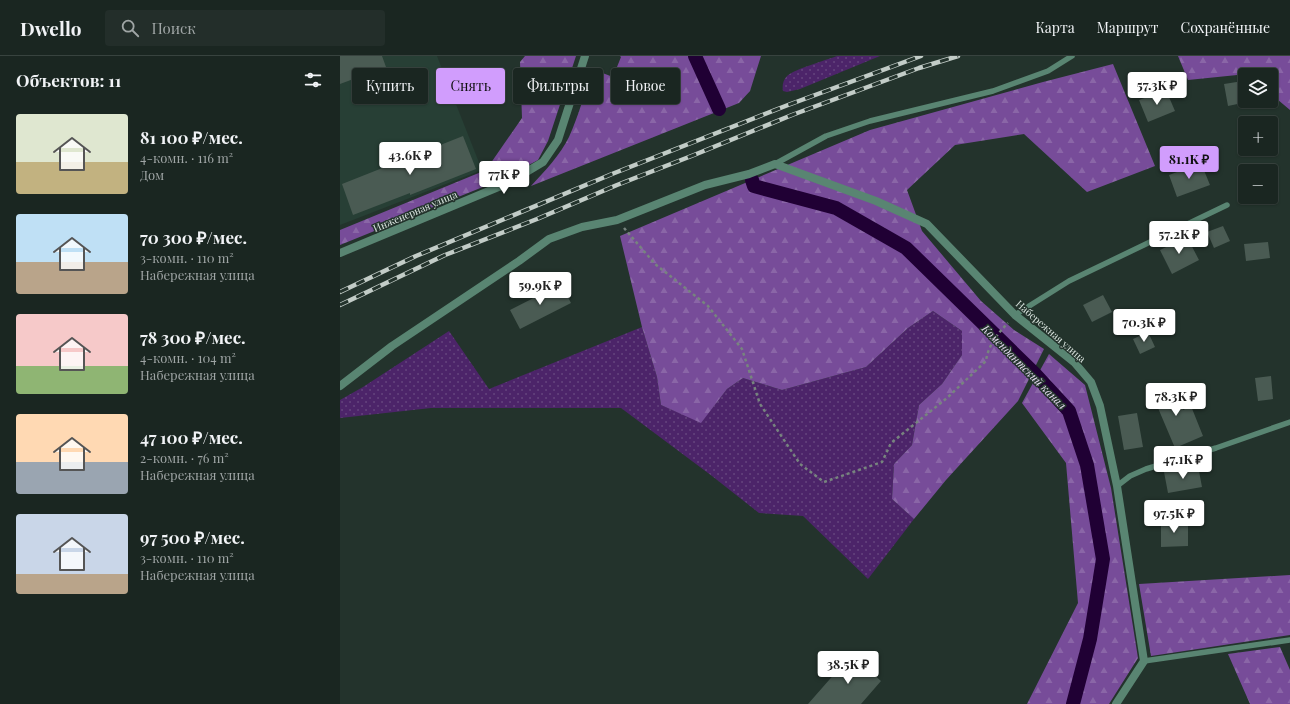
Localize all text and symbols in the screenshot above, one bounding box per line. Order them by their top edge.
search box [105,10,385,46]
text: Dwello [20,15,81,41]
icon: search [119,17,141,39]
text: Поиск [151,18,196,38]
text: Карта [1035,18,1075,37]
text: Маршрут [1097,18,1159,37]
text: Сохранённые [1181,18,1270,37]
chip: Купить [352,68,428,104]
chip: Снять [436,68,505,104]
chip: Фильтры [513,68,603,104]
chip: Новое [611,68,680,104]
map controls [1238,68,1278,204]
button: layers [1238,68,1278,108]
text: Объектов: 11 [16,69,121,91]
icon: filters [302,69,324,91]
pin: 57.3K ₽ [1120,72,1194,106]
text: 57.3K ₽ [1137,76,1177,93]
button: + [1238,116,1278,156]
text: 81 100 ₽/мес. [140,126,243,148]
icon: home [48,130,96,178]
pin: 43.6K ₽ [373,142,447,176]
text: 43.6K ₽ [388,146,432,163]
pin: 81.1K ₽ [1152,146,1226,180]
text: 4-комн. · 116 m² [140,149,233,166]
text: 81.1K ₽ [1169,150,1209,167]
pin: 77K ₽ [476,161,532,195]
button: − [1238,164,1278,204]
text: 77K ₽ [488,165,520,182]
text: Дом [140,166,164,183]
street label: Инженерная улица [371,187,459,235]
pin: 57.2K ₽ [1142,221,1216,255]
text: 57.2K ₽ [1158,225,1200,242]
text: 70 300 ₽/мес. [140,226,247,248]
icon: home [48,230,96,278]
text: 3-комн. · 110 m² [140,249,234,266]
text: Набережная улица [140,266,255,283]
pin: 59.9K ₽ [503,272,577,306]
text: 59.9K ₽ [518,276,562,293]
street label: Набережная улица [1013,297,1089,365]
pin: 70.3K ₽ [1107,309,1181,343]
text: 70.3K ₽ [1122,313,1166,330]
water label: Комендантский канал [978,320,1070,412]
text: 78 300 ₽/мес. [140,326,246,348]
icon: home [48,330,96,378]
text: 4-комн. · 104 m² [140,349,236,366]
text: Набережная улица [140,366,255,383]
pin: 78.3K ₽ [1139,383,1213,417]
text: 78.3K ₽ [1155,387,1197,404]
text: 47 100 ₽/мес. [140,426,243,448]
icon: home [48,430,96,478]
pin: 47.1K ₽ [1146,446,1220,480]
text: 2-комн. · 76 m² [140,449,229,466]
text: 47.1K ₽ [1163,450,1203,467]
text: Набережная улица [140,466,255,483]
pin: 97.5K ₽ [1137,500,1211,534]
text: 97.5K ₽ [1153,504,1195,521]
text: 97 500 ₽/мес. [140,526,245,548]
icon: home [48,530,96,578]
text: 3-комн. · 110 m² [140,549,234,566]
text: Набережная улица [140,566,255,583]
pin: 38.5K ₽ [811,651,885,685]
text: 38.5K ₽ [827,655,869,672]

